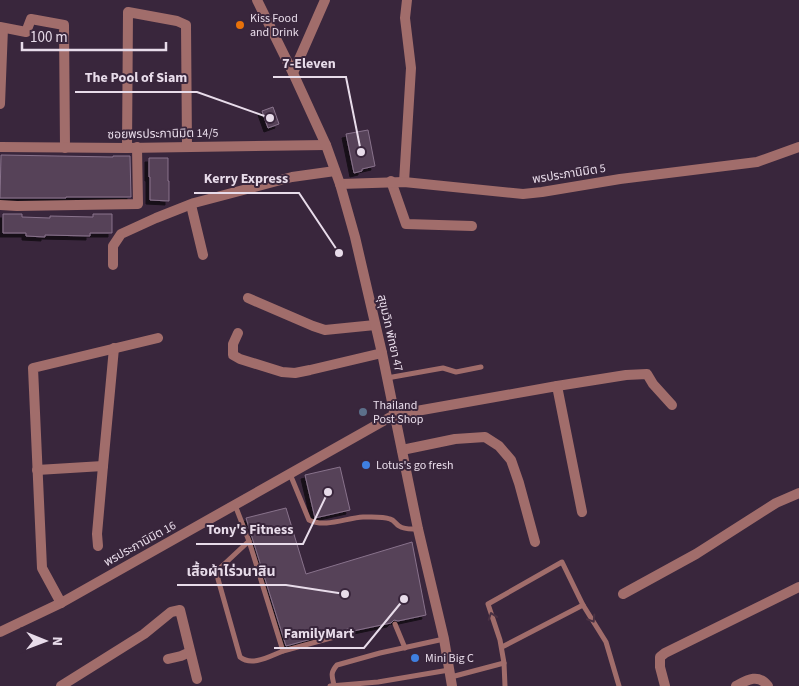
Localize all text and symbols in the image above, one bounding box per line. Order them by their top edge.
place label: Kiss Food and Drink [250,10,299,41]
marker: Kiss Food and Drink [234,19,246,31]
scale bar [22,20,166,52]
text: 100 m [30,27,68,48]
callout: 7-Eleven [273,48,346,77]
text: 7-Eleven [282,54,336,74]
callout: The Pool of Siam [75,63,197,92]
text: The Pool of Siam [85,68,187,88]
street label: ซอยพรประภานิมิต 14/5 [107,125,219,143]
street label: พรประภานิมิต 5 [531,160,607,188]
callout: Kerry Express [194,164,299,193]
text: Kerry Express [204,169,288,189]
street label: สุขุมวิท พัทยา 47 [373,293,407,373]
place label: Thailand Post Shop [373,397,424,428]
marker: Thailand Post Shop [357,406,369,418]
place label: Lotus's go fresh [376,457,454,474]
marker: Lotus's go fresh [360,459,372,471]
callout: Tony's Fitness [196,515,303,544]
street label: พรประภานิมิต 16 [101,517,179,571]
text: Tony's Fitness [207,520,293,540]
callout: เสื้อผ้าไร่วนาสิน [177,556,286,585]
text: เสื้อผ้าไร่วนาสิน [187,561,275,582]
one-way arrow [488,612,498,621]
one-way arrow [585,614,595,623]
north arrow [20,616,70,666]
callout: FamilyMart [274,619,364,648]
text: FamilyMart [284,624,355,644]
text: N [47,636,67,646]
place label: Mini Big C [425,650,474,667]
marker: Mini Big C [409,652,421,664]

